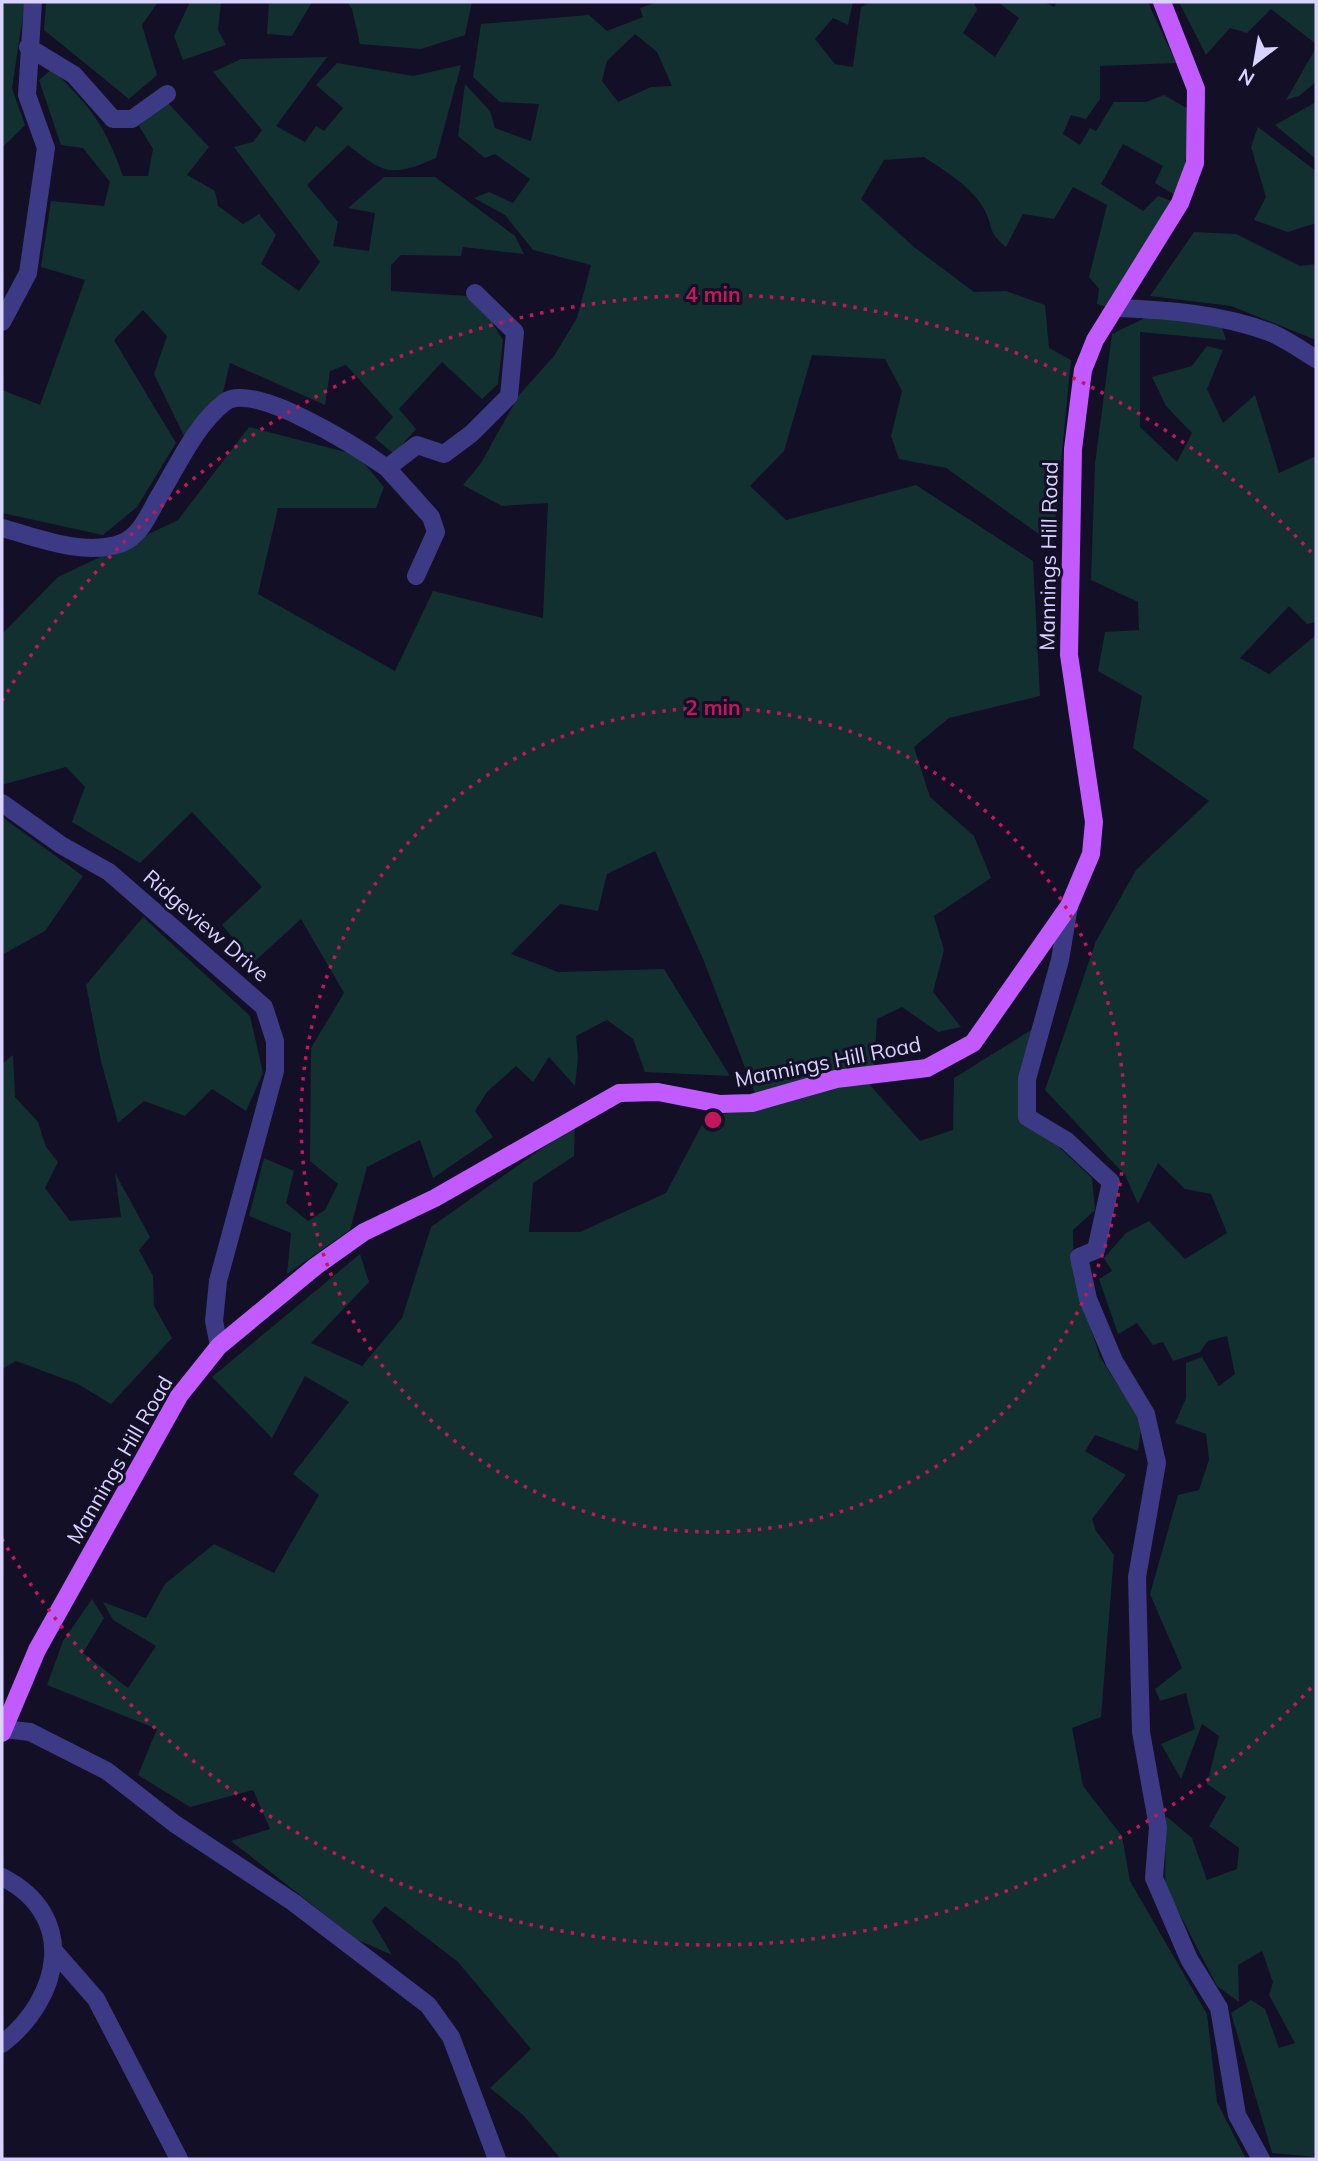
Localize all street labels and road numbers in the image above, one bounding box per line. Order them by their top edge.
street label: Mannings Hill Road [1033,461,1063,651]
street label: Ridgeview Drive [139,864,275,987]
street label: Mannings Hill Road [732,1030,923,1092]
street label: Mannings Hill Road [61,1371,178,1548]

